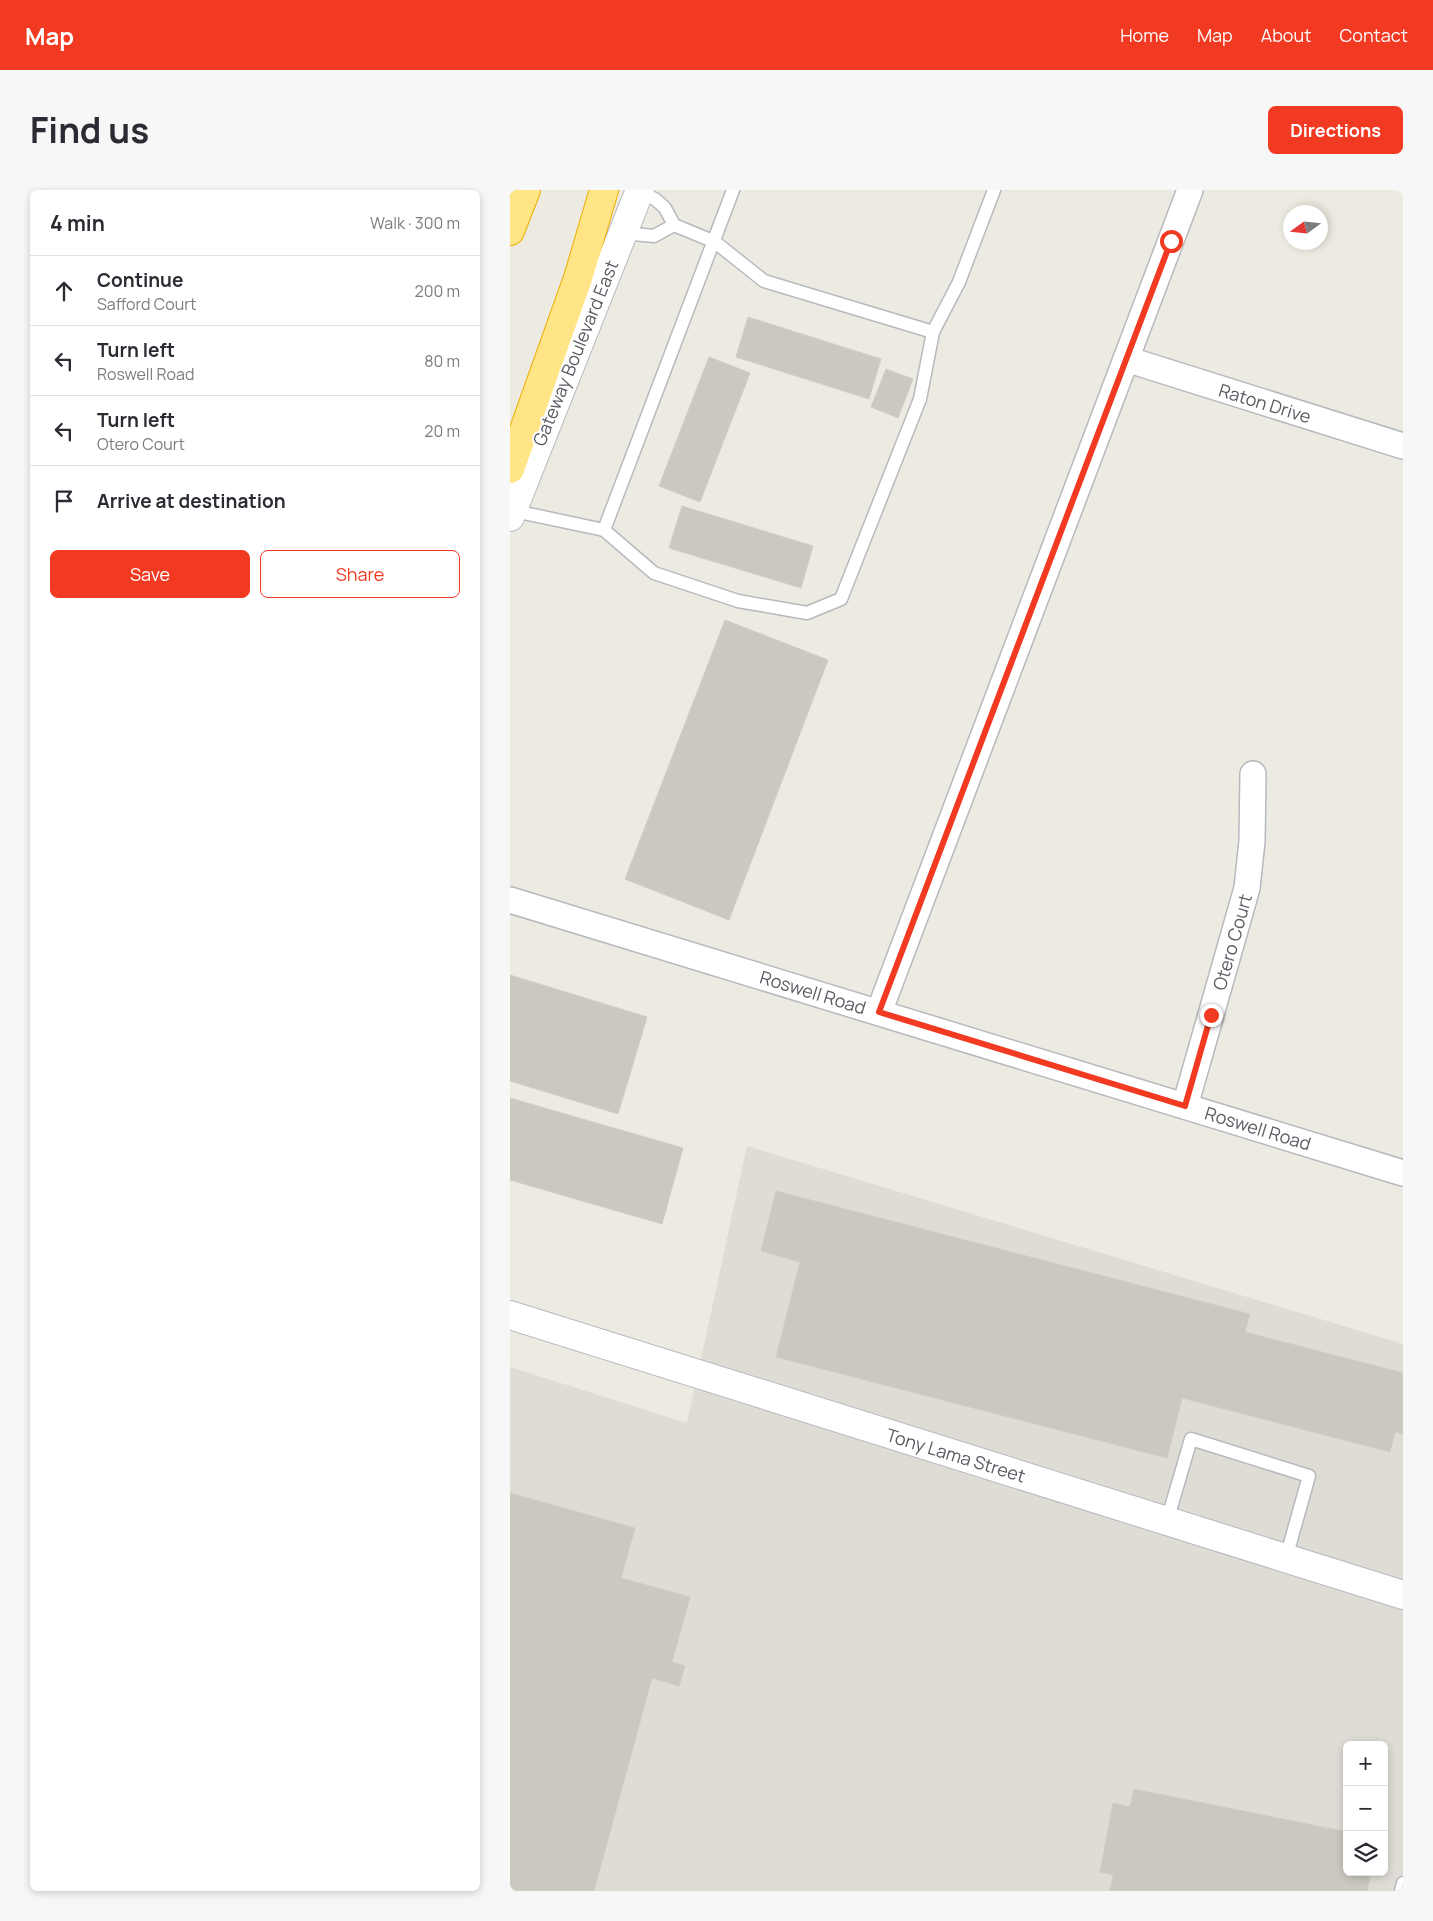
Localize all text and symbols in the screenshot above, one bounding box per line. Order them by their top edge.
text: Map [25,19,74,52]
text: Home [1120,23,1169,47]
text: Map [1197,23,1233,47]
text: About [1261,23,1311,47]
text: Contact [1339,23,1408,47]
text: Find us [30,106,149,154]
button: Directions [1268,106,1403,154]
north arrow [1283,205,1328,250]
text: 4 min [50,209,105,237]
text: Walk · 300 m [370,212,460,234]
route start [1160,230,1183,253]
street label: Gateway Boulevard East [527,257,623,449]
text: Continue [97,267,183,293]
icon: ahead [50,277,78,305]
text: 200 m [415,280,460,302]
text: Safford Court [97,293,196,315]
text: Turn left [97,337,175,363]
icon: left [50,347,78,375]
text: 80 m [424,350,460,372]
text: Roswell Road [97,363,194,385]
street label: Raton Drive [1216,378,1314,428]
text: Turn left [97,407,175,433]
icon: left [50,417,78,445]
text: 20 m [424,420,460,442]
text: Otero Court [97,433,185,455]
icon: arrive [50,487,78,515]
text: Arrive at destination [97,488,286,514]
button: Save [50,550,250,598]
button: Share [260,550,460,598]
street label: Otero Court [1207,891,1257,993]
street label: Roswell Road [757,964,869,1020]
route end [1200,1004,1223,1027]
street label: Roswell Road [1202,1100,1314,1156]
street label: Tony Lama Street [883,1422,1029,1488]
map controls [1343,1741,1388,1876]
button: + [1343,1741,1388,1786]
button: − [1343,1786,1388,1831]
button: layers [1343,1831,1388,1876]

